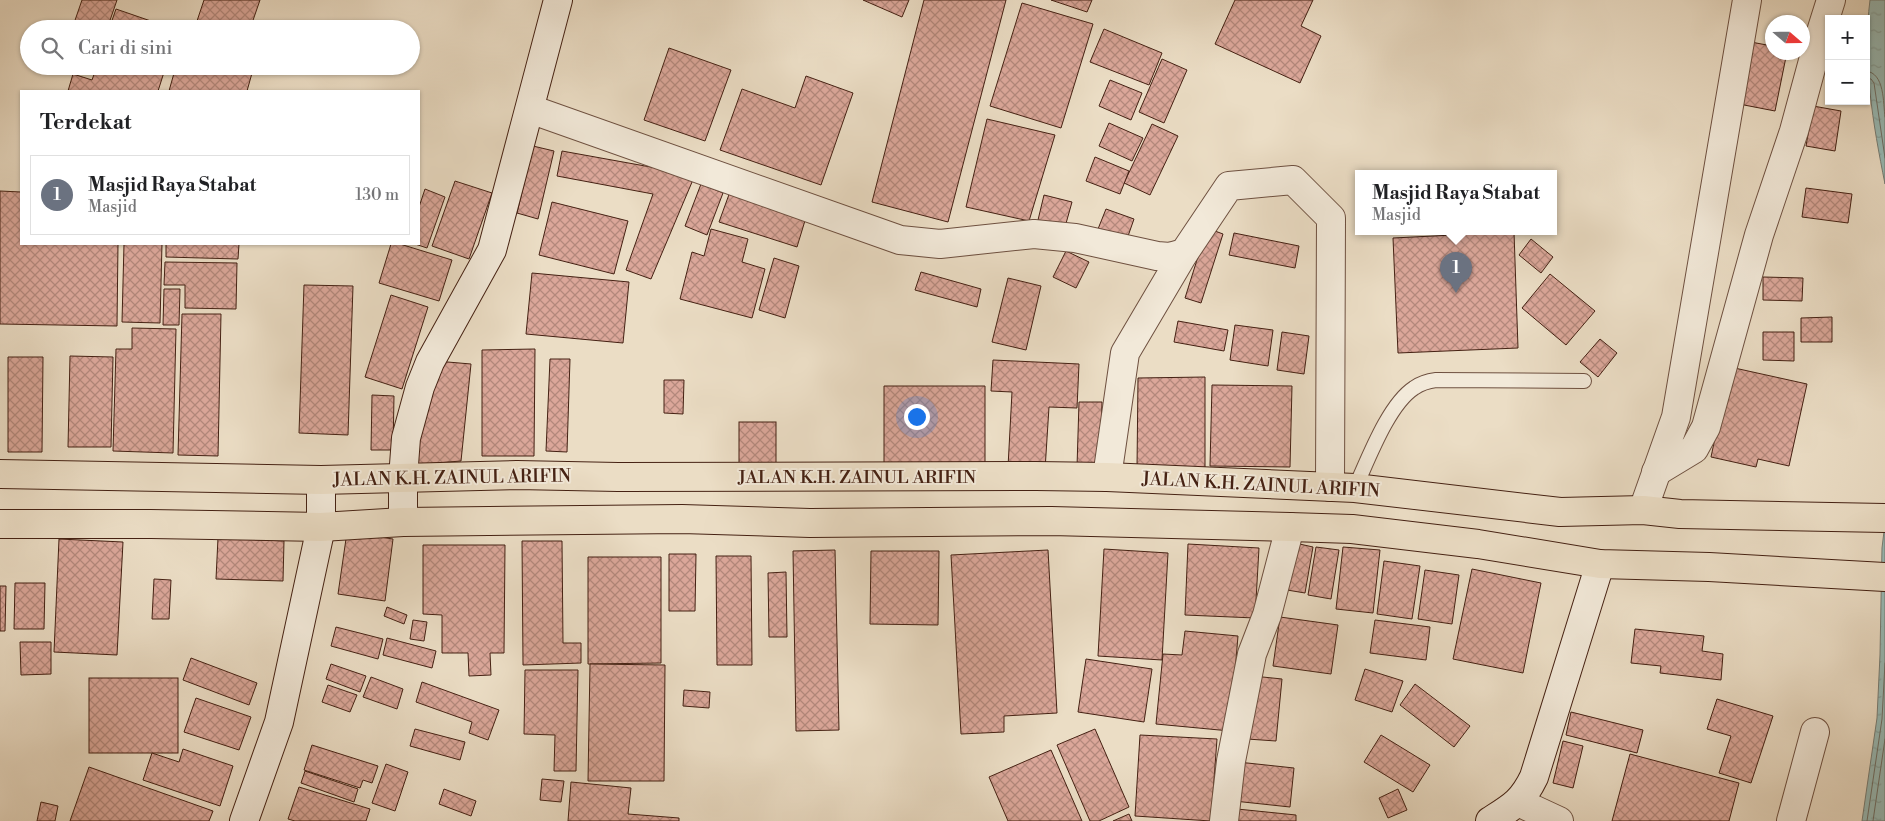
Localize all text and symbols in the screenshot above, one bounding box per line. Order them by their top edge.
north arrow [1765,15,1810,60]
map controls [1825,15,1870,105]
button: + [1825,15,1870,60]
search box [20,20,420,75]
icon: search [38,34,66,62]
text: Cari di sini [78,36,173,60]
button: − [1825,60,1870,105]
text: Terdekat [40,110,131,136]
popup [1355,170,1557,235]
text: Masjid Raya Stabat [88,173,256,197]
text: Masjid Raya Stabat [1372,181,1540,205]
text: 1 [53,185,61,205]
text: 130 m [355,185,399,205]
text: Masjid [88,197,137,217]
text: Masjid [1372,205,1421,225]
pin: 1 [1440,252,1472,293]
your location [904,404,930,430]
street label: JALAN K.H. ZAINUL ARIFIN [332,464,572,492]
street label: JALAN K.H. ZAINUL ARIFIN [737,466,977,489]
street label: JALAN K.H. ZAINUL ARIFIN [1140,467,1381,503]

